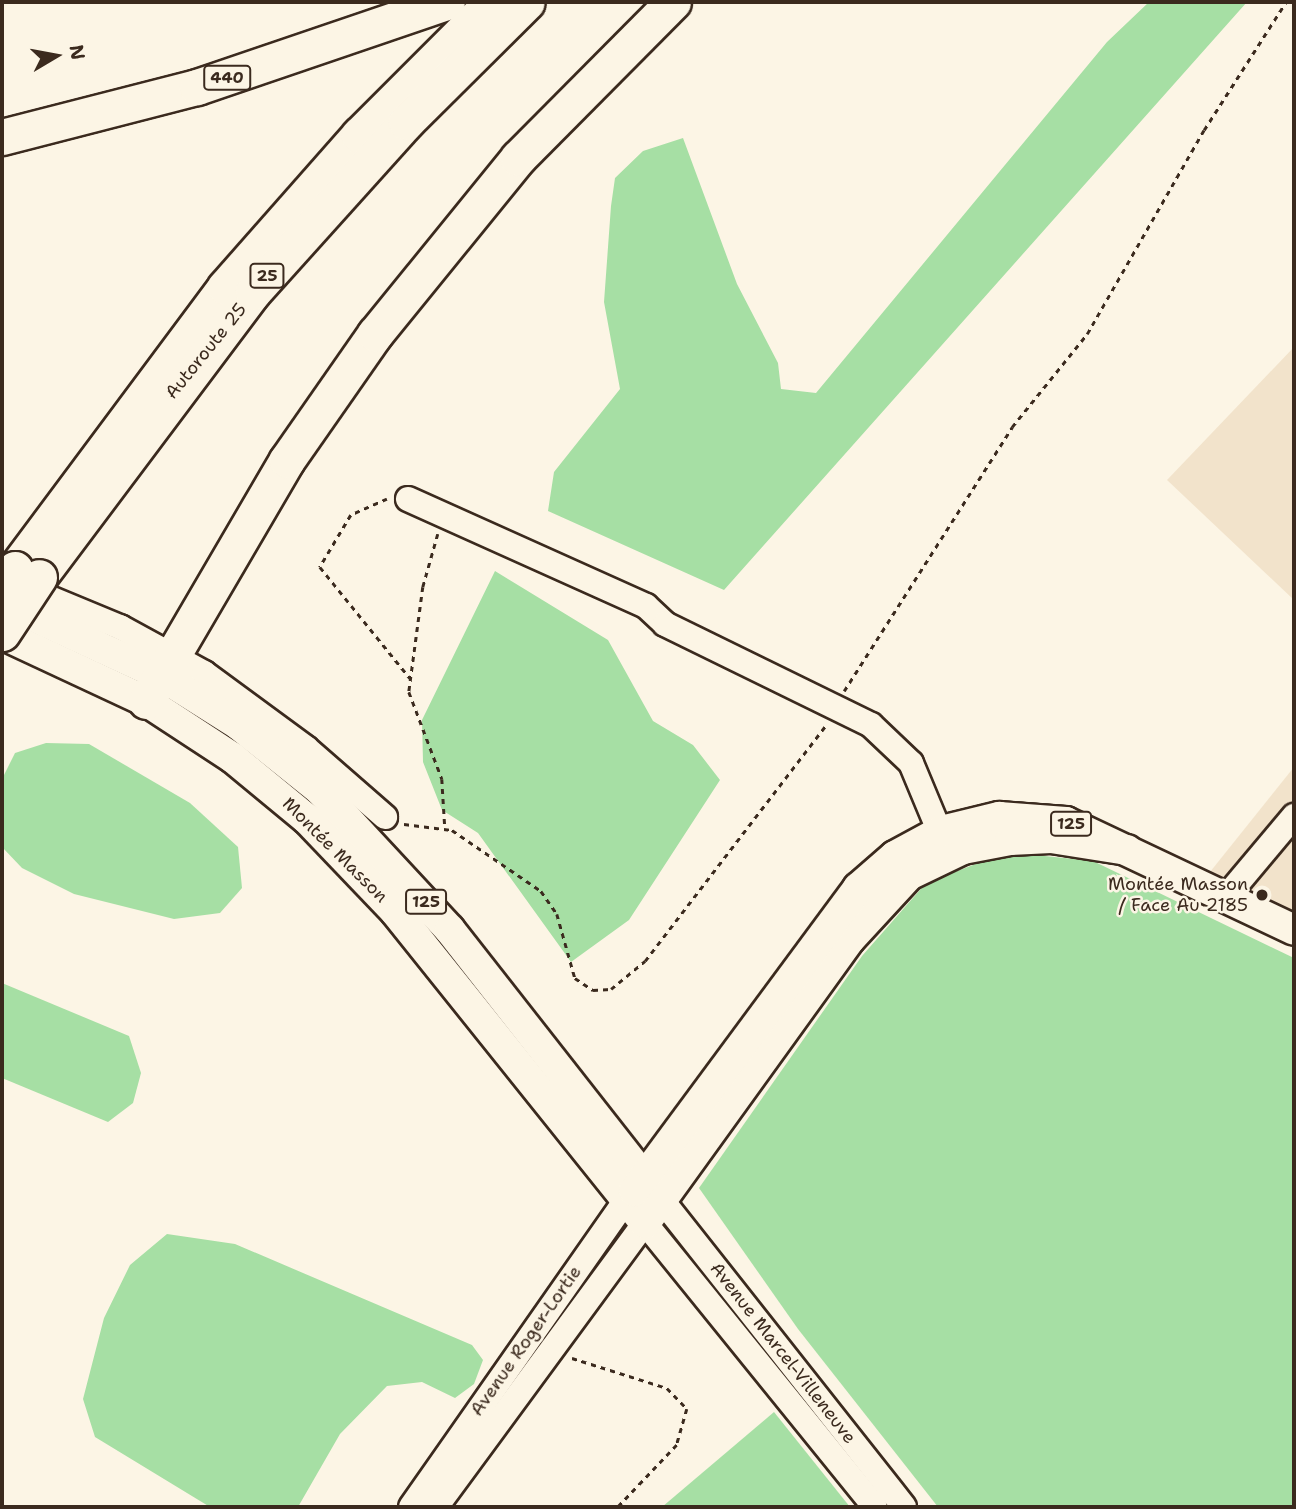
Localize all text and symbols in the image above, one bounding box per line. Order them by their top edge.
north arrow [21,21,91,91]
text: N [64,43,91,62]
road number: 440 [202,66,252,90]
road number: 25 [248,264,286,288]
street label: Autoroute 25 [161,299,251,403]
street label: Montée Masson [278,793,392,907]
road number: 125 [1050,811,1092,836]
place label: Montée Masson / Face Au 2185 [1108,874,1248,917]
marker: Montée Masson / Face Au 2185 [1254,887,1270,903]
road number: 125 [405,890,447,914]
street label: Avenue Marcel-Villeneuve [706,1258,860,1448]
street label: Avenue Roger-Lortie [466,1262,586,1420]

